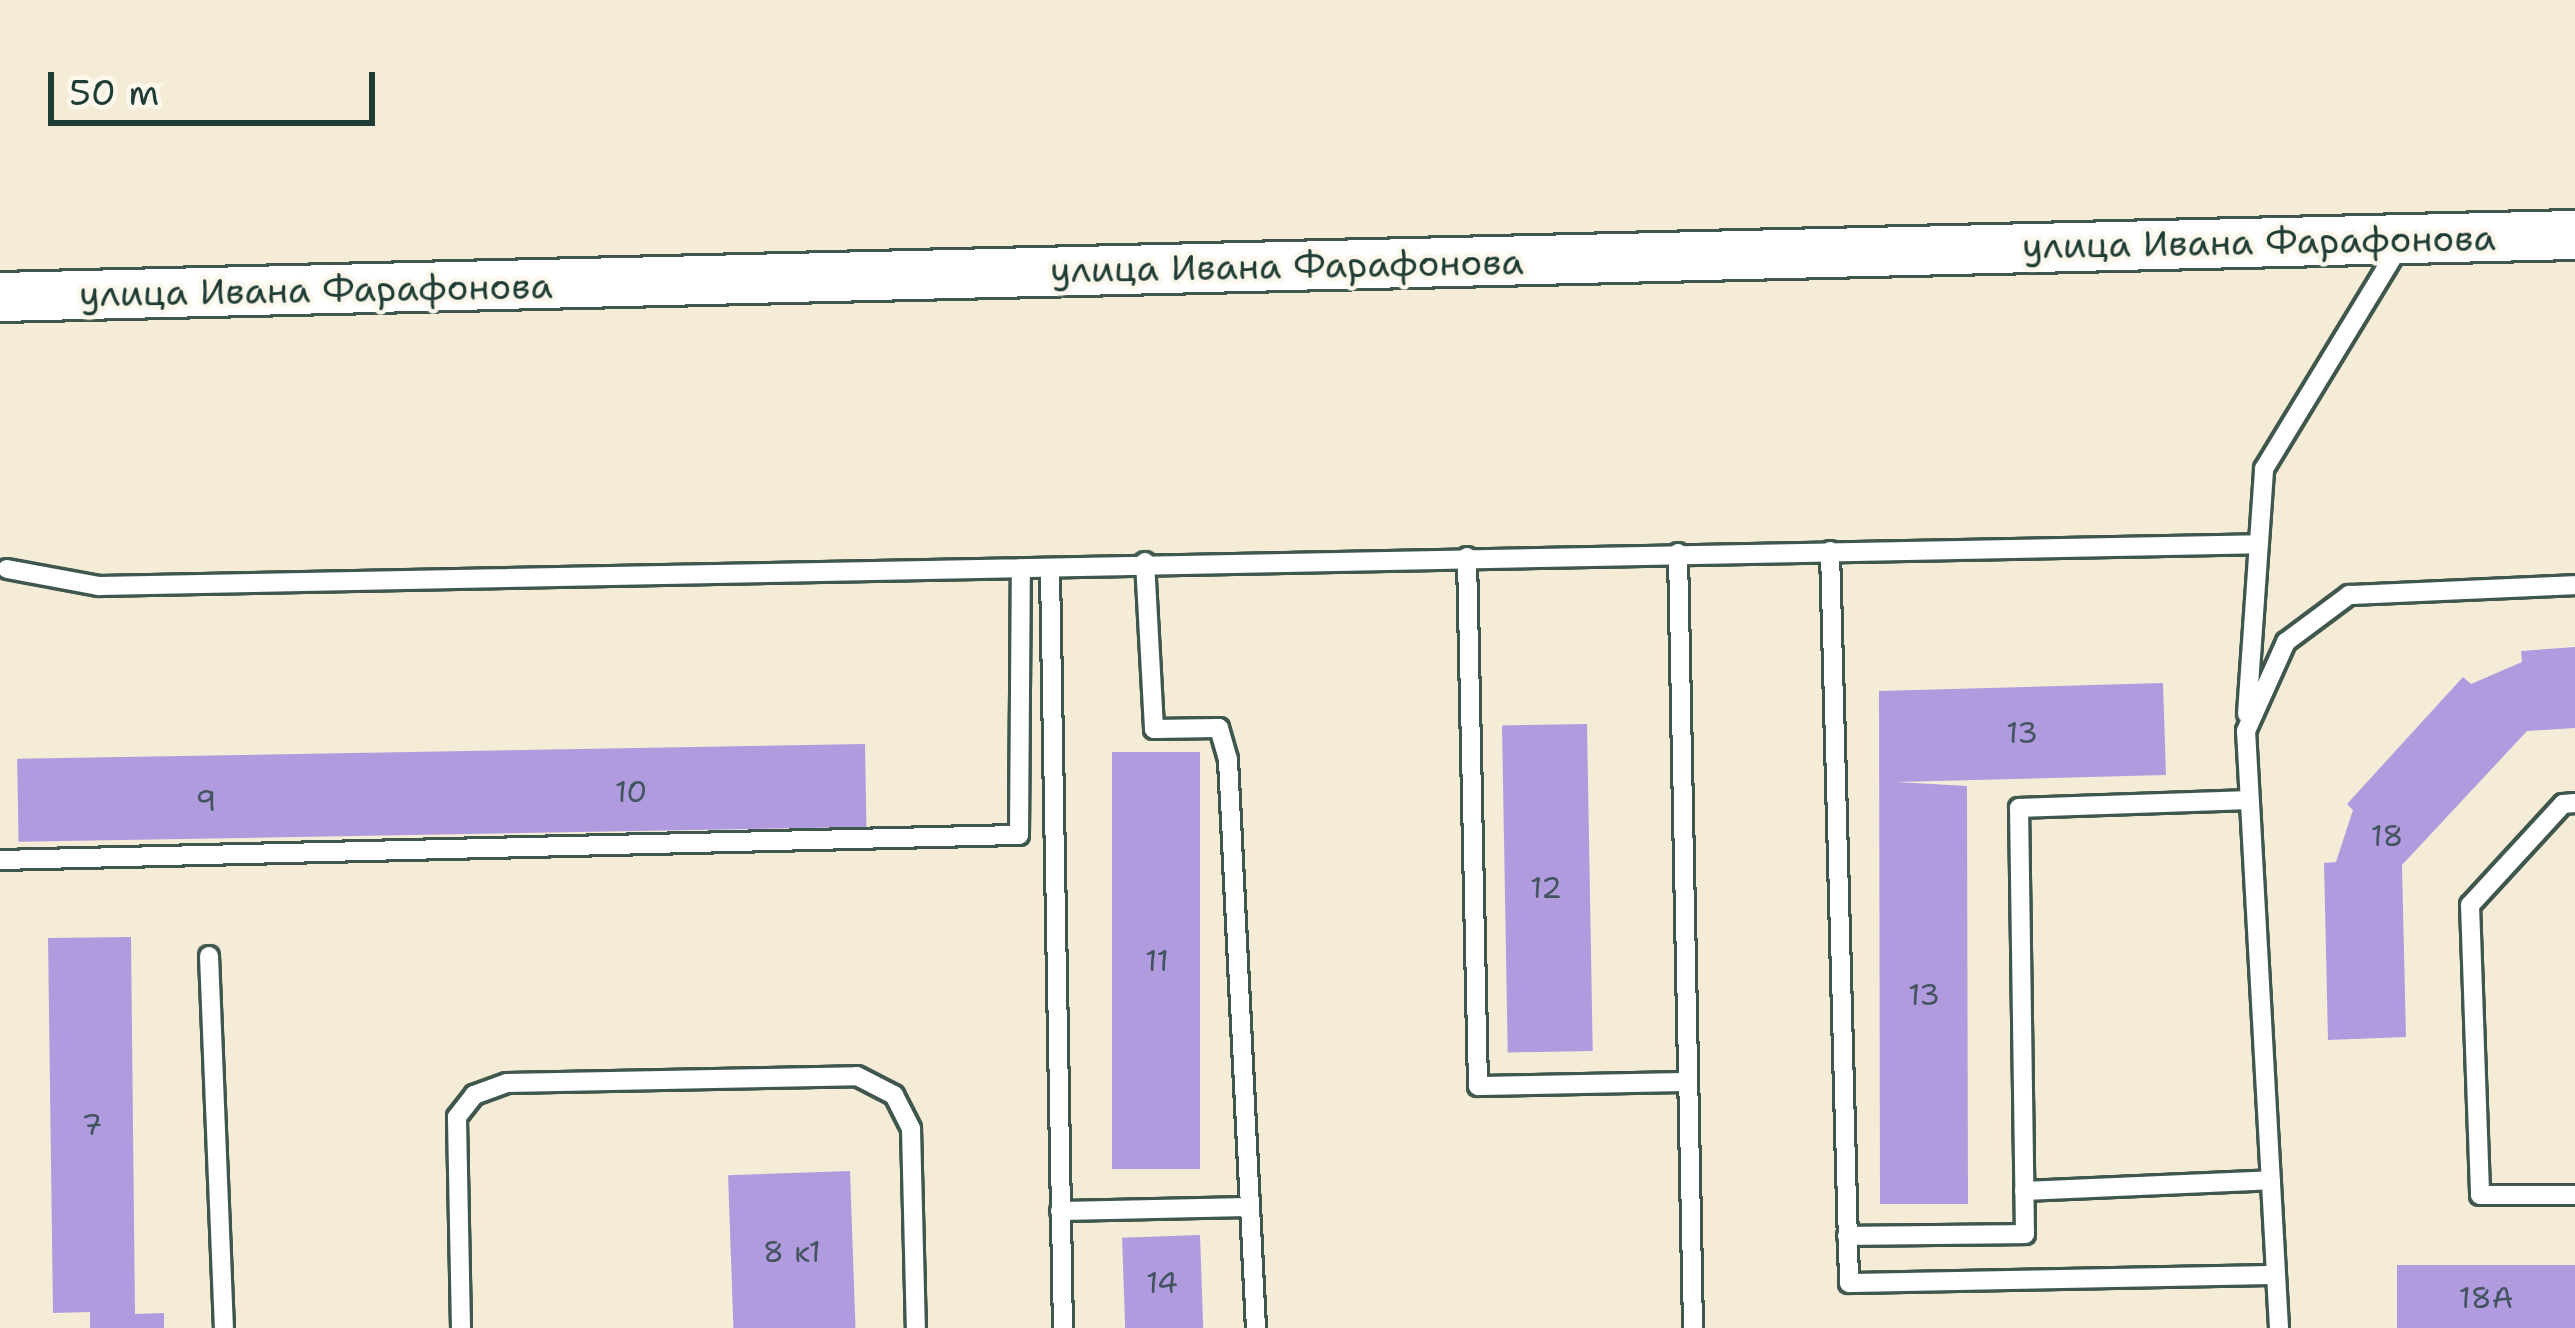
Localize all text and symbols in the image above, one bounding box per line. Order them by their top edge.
scale bar [54,48,381,122]
text: 50 m [69,68,159,117]
street label: улица Ивана Фарафонова [2022,216,2496,268]
street label: улица Ивана Фарафонова [1050,240,1524,292]
street label: улица Ивана Фарафонова [79,264,553,316]
house number: 13 [2006,715,2038,751]
house number: 10 [615,774,647,810]
house number: 9 [196,783,216,819]
house number: 18 [2370,818,2404,854]
house number: 12 [1530,870,1562,906]
house number: 11 [1145,943,1169,979]
house number: 13 [1908,977,1940,1013]
house number: 7 [82,1107,102,1143]
house number: 8 к1 [763,1234,821,1270]
house number: 14 [1146,1265,1178,1301]
house number: 18А [2459,1280,2513,1316]

